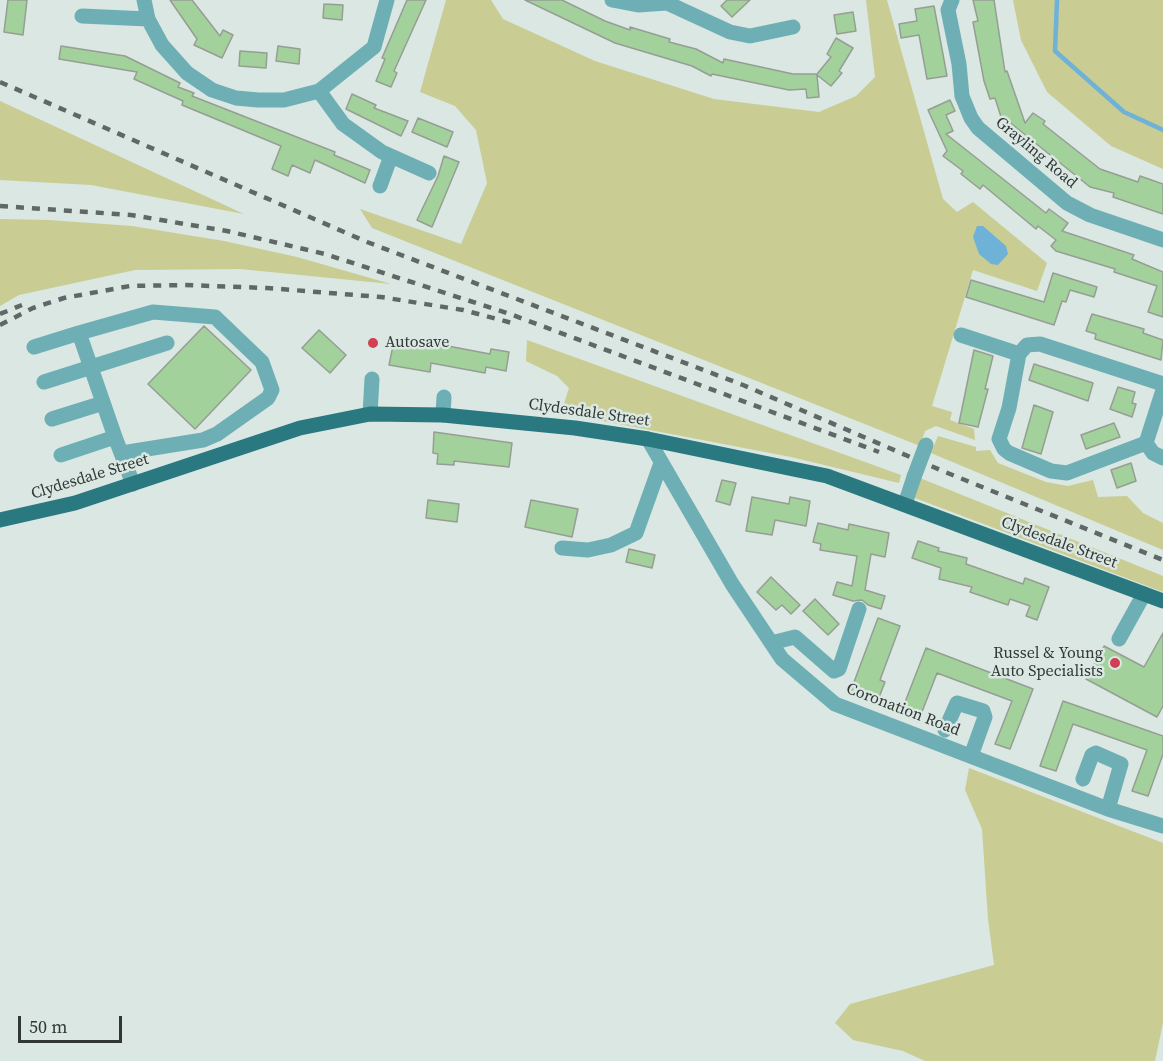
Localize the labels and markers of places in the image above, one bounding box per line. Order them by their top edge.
place label: Autosave [385,333,449,353]
marker: Autosave [366,336,380,350]
place label: Russel & Young Auto Specialists [991,644,1103,682]
marker: Russel & Young Auto Specialists [1108,656,1122,670]

